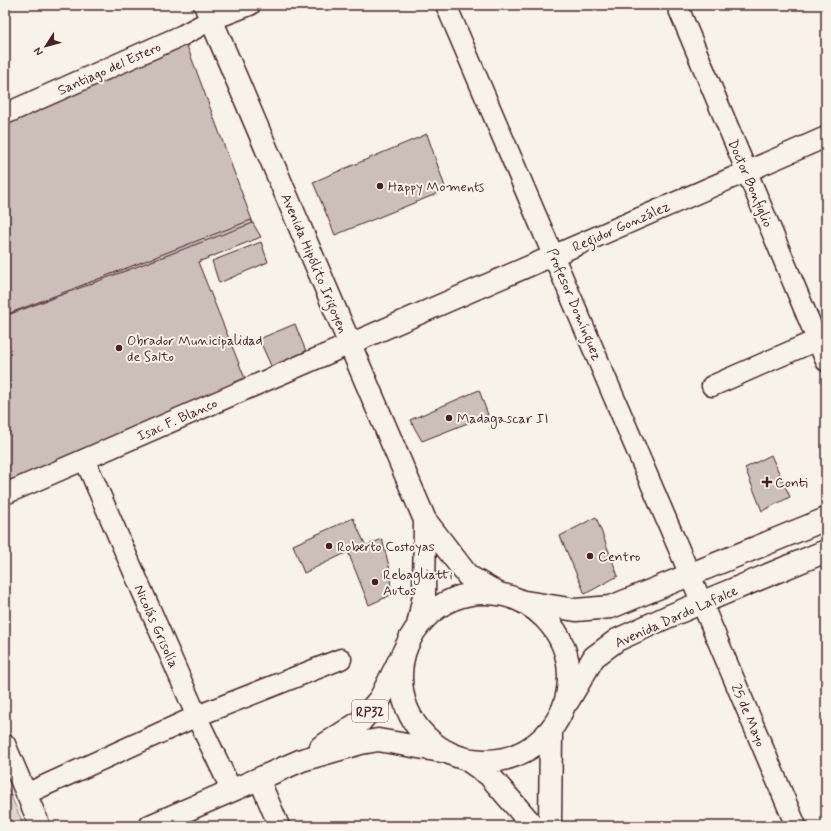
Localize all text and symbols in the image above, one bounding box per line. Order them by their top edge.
north arrow [26,26,66,66]
street label: Santiago del Estero [55,38,164,100]
text: N [31,44,47,58]
street label: Doctor Bonfiglio [723,137,777,230]
place label: Happy Moments [388,178,485,196]
marker: Happy Moments [375,181,385,191]
street label: Avenida Hipólito Irigoyen [275,191,352,337]
street label: Regidor González [570,197,674,258]
street label: Profesor Domínguez [540,246,606,364]
place label: Obrador Municipalidad de Salto [127,332,262,366]
marker: Obrador Municipalidad de Salto [114,343,124,353]
street label: Isac F. Blanco [135,394,221,446]
place label: Madagascar II [457,410,548,429]
marker: Madagascar II [444,413,454,423]
place label: Conti [775,474,808,492]
marker: Conti [762,477,772,487]
place label: Roberto Costoyas [337,538,435,556]
marker: Roberto Costoyas [324,541,334,551]
place label: Centro [598,548,640,566]
marker: Centro [585,551,595,561]
place label: Rebagliatti Autos [383,566,453,600]
marker: Rebagliatti Autos [370,577,380,587]
street label: Avenida Dardo Lafalce [612,581,741,652]
street label: Nicolás Grisolía [130,582,182,671]
street label: 25 de Mayo [727,681,769,750]
road number: RP32 [352,700,388,722]

